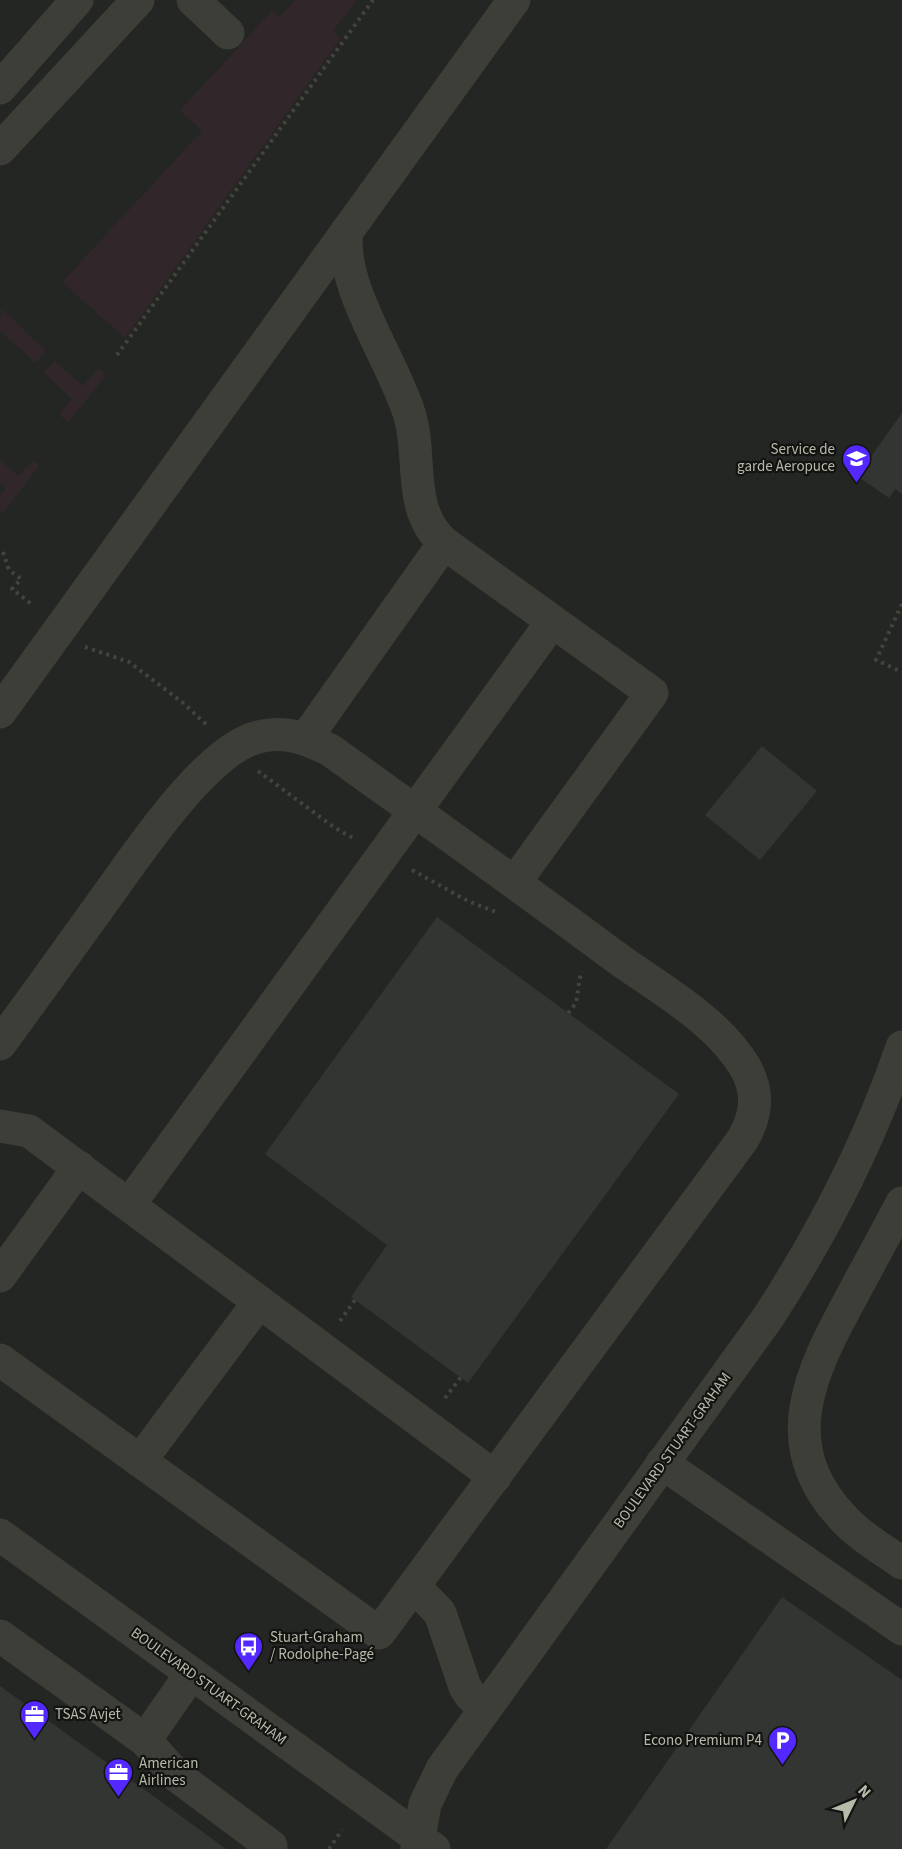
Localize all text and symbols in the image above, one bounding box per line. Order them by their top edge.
place label: Service de garde Aeropuce [737,439,835,477]
school or university icon: Service de garde Aeropuce [840,442,872,484]
street label: BOULEVARD STUART-GRAHAM [609,1368,736,1533]
street label: BOULEVARD STUART-GRAHAM [126,1623,291,1750]
place label: Stuart-Graham / Rodolphe-Pagé [270,1627,374,1665]
bus stop icon: Stuart-Graham / Rodolphe-Pagé [233,1630,265,1672]
office icon: TSAS Avjet [18,1698,50,1740]
place label: TSAS Avjet [55,1704,121,1725]
parking icon: Econo Premium P4 [767,1724,799,1766]
place label: Econo Premium P4 [644,1730,763,1751]
place label: American Airlines [139,1753,198,1791]
office icon: American Airlines [102,1756,134,1798]
north arrow [824,1771,884,1831]
text: N [853,1780,876,1803]

